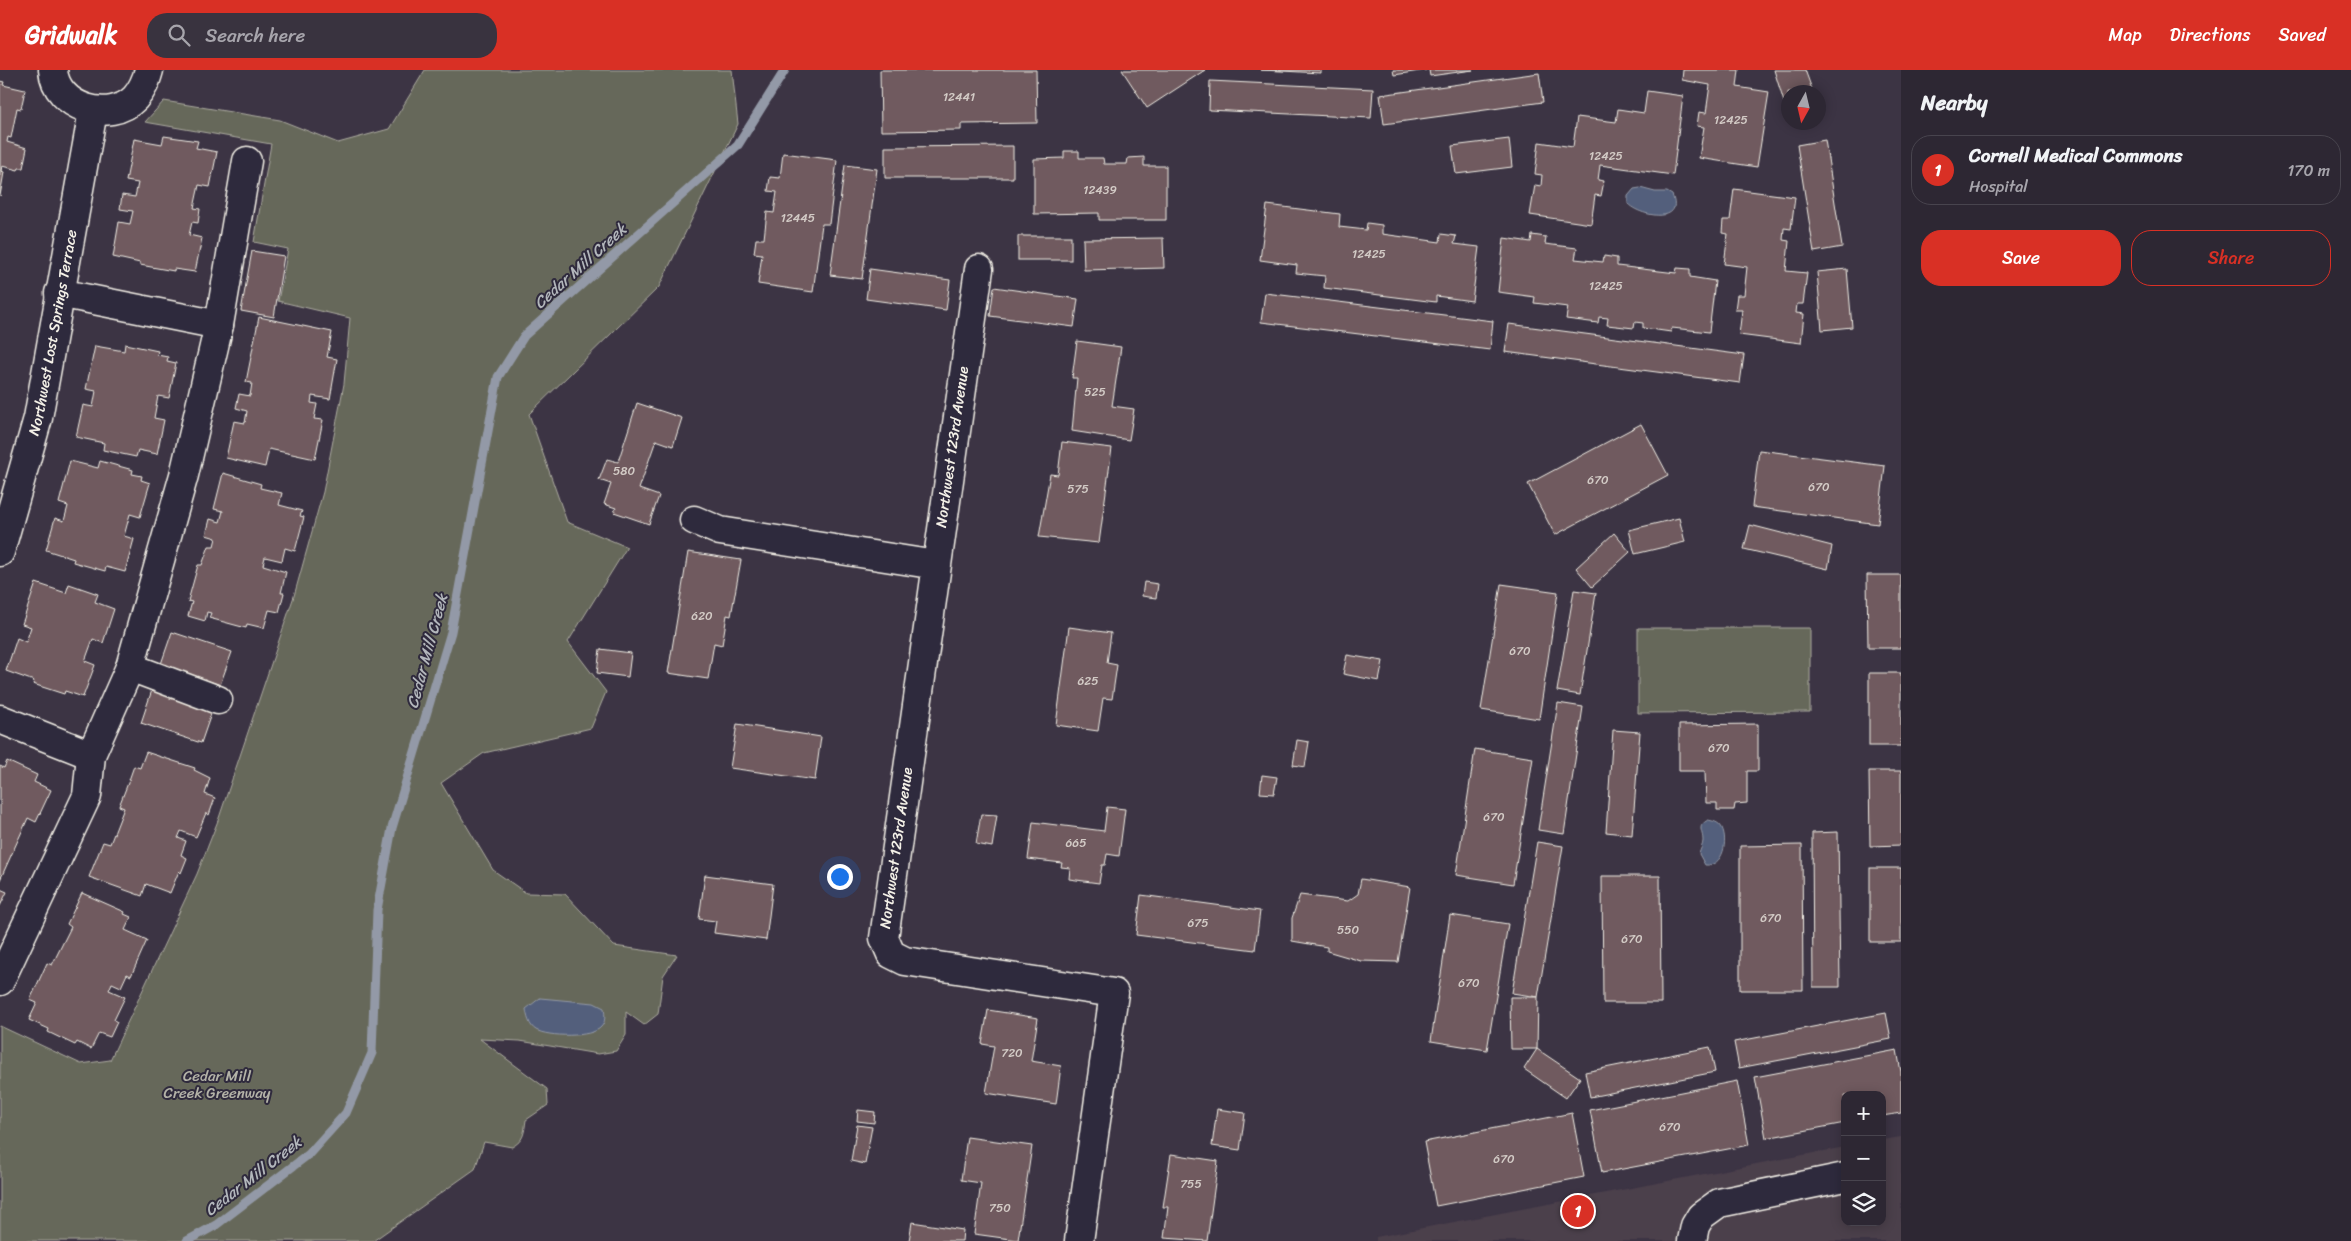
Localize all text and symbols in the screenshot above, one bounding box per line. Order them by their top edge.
search box [147,13,497,58]
text: Gridwalk [25,14,117,56]
text: Search here [205,19,305,52]
text: Map [2109,19,2142,51]
text: Directions [2170,19,2251,51]
text: Saved [2279,19,2326,51]
icon: search [165,21,193,49]
text: Nearby [1921,84,1987,122]
north arrow [1781,85,1826,130]
house number: 12441 [943,86,975,108]
house number: 12425 [1714,109,1748,131]
text: Cornell Medical Commons [1969,139,2182,172]
house number: 12425 [1589,145,1623,167]
text: 1 [1935,156,1941,185]
text: 170 m [2287,156,2330,185]
text: Hospital [1969,172,2028,201]
house number: 12439 [1083,179,1117,201]
house number: 12445 [781,207,815,229]
water label: Cedar Mill Creek [527,215,635,316]
street label: Northwest Lost Springs Terrace [21,227,85,439]
button: Save [1921,230,2121,286]
button: Share [2131,230,2331,286]
house number: 12425 [1352,243,1386,265]
house number: 12425 [1589,275,1623,297]
street label: Northwest 123rd Avenue [928,365,976,529]
house number: 525 [1084,381,1106,403]
house number: 580 [613,460,635,482]
house number: 670 [1587,469,1609,491]
house number: 670 [1808,476,1830,498]
house number: 575 [1067,478,1089,500]
water label: Cedar Mill Creek [398,589,457,712]
house number: 620 [691,605,713,627]
house number: 670 [1509,640,1531,662]
house number: 625 [1077,670,1099,692]
house number: 670 [1708,737,1730,759]
street label: Northwest 123rd Avenue [872,766,920,930]
house number: 670 [1483,806,1505,828]
house number: 665 [1066,832,1086,854]
your location [827,864,853,890]
house number: 670 [1760,907,1782,929]
house number: 675 [1187,912,1209,934]
house number: 550 [1337,919,1360,941]
house number: 670 [1621,928,1643,950]
house number: 670 [1458,972,1480,994]
house number: 720 [1001,1042,1023,1064]
park label: Cedar Mill Creek Greenway [164,1063,271,1106]
map controls [1841,1091,1886,1226]
button: + [1841,1091,1886,1136]
house number: 670 [1659,1116,1681,1138]
water label: Cedar Mill Creek [198,1127,310,1224]
button: − [1841,1136,1886,1181]
house number: 670 [1493,1148,1515,1170]
house number: 755 [1180,1173,1202,1195]
button: layers [1841,1181,1886,1226]
pin: 1 [1562,1192,1594,1230]
house number: 750 [989,1197,1011,1219]

